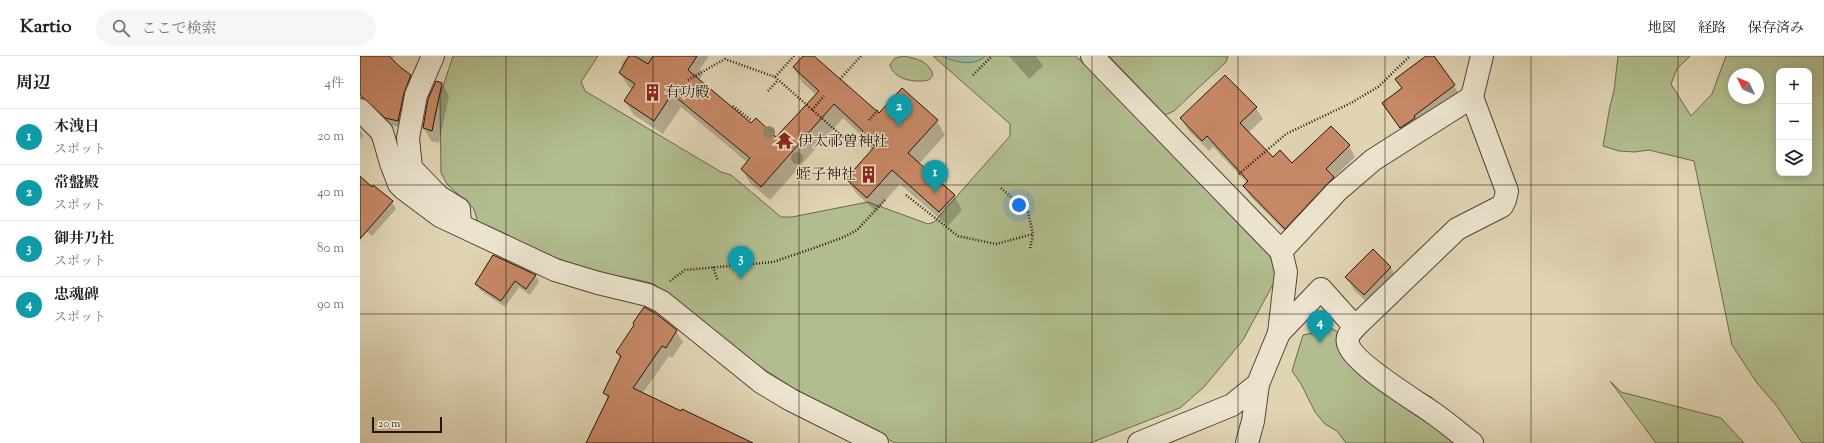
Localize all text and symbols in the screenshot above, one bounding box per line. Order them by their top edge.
search box [96,10,376,46]
text: Kartio [20,14,72,41]
icon: search [110,17,132,39]
text: ここで検索 [142,19,217,40]
text: 地図 [1648,19,1676,39]
text: 経路 [1698,19,1726,39]
text: 保存済み [1748,19,1804,39]
north arrow [1728,68,1764,104]
map controls [1776,68,1812,176]
button: + [1776,68,1812,104]
text: 周辺 [16,72,50,96]
text: 4件 [324,75,344,93]
building icon: 有功殿 [642,82,662,102]
place label: 有功殿 [665,83,710,104]
pin: 2 [886,94,912,127]
button: − [1776,104,1812,140]
text: 木洩日 [54,117,99,138]
text: 1 [27,128,31,146]
text: 20 m [318,128,344,146]
temple icon: 伊太祁曽神社 [775,131,795,151]
place label: 伊太祁曽神社 [798,132,888,153]
button: layers [1776,140,1812,176]
text: スポット [54,141,106,159]
pin: 1 [922,160,948,193]
building icon: 蛭子神社 [859,164,879,184]
place label: 蛭子神社 [796,165,856,186]
text: 常盤殿 [54,173,99,194]
text: 2 [26,184,32,202]
text: 40 m [317,184,344,202]
your location [1009,195,1029,215]
text: スポット [54,197,106,215]
text: 御井乃社 [54,229,114,250]
text: 3 [26,240,32,258]
text: 80 m [317,240,344,258]
pin: 3 [728,246,754,279]
text: スポット [54,253,106,271]
text: 忠魂碑 [54,285,99,306]
text: 4 [26,296,32,314]
text: 90 m [317,296,344,314]
text: スポット [54,309,106,327]
pin: 4 [1307,310,1333,343]
scale bar [372,415,442,434]
text: 20 m [378,416,400,432]

